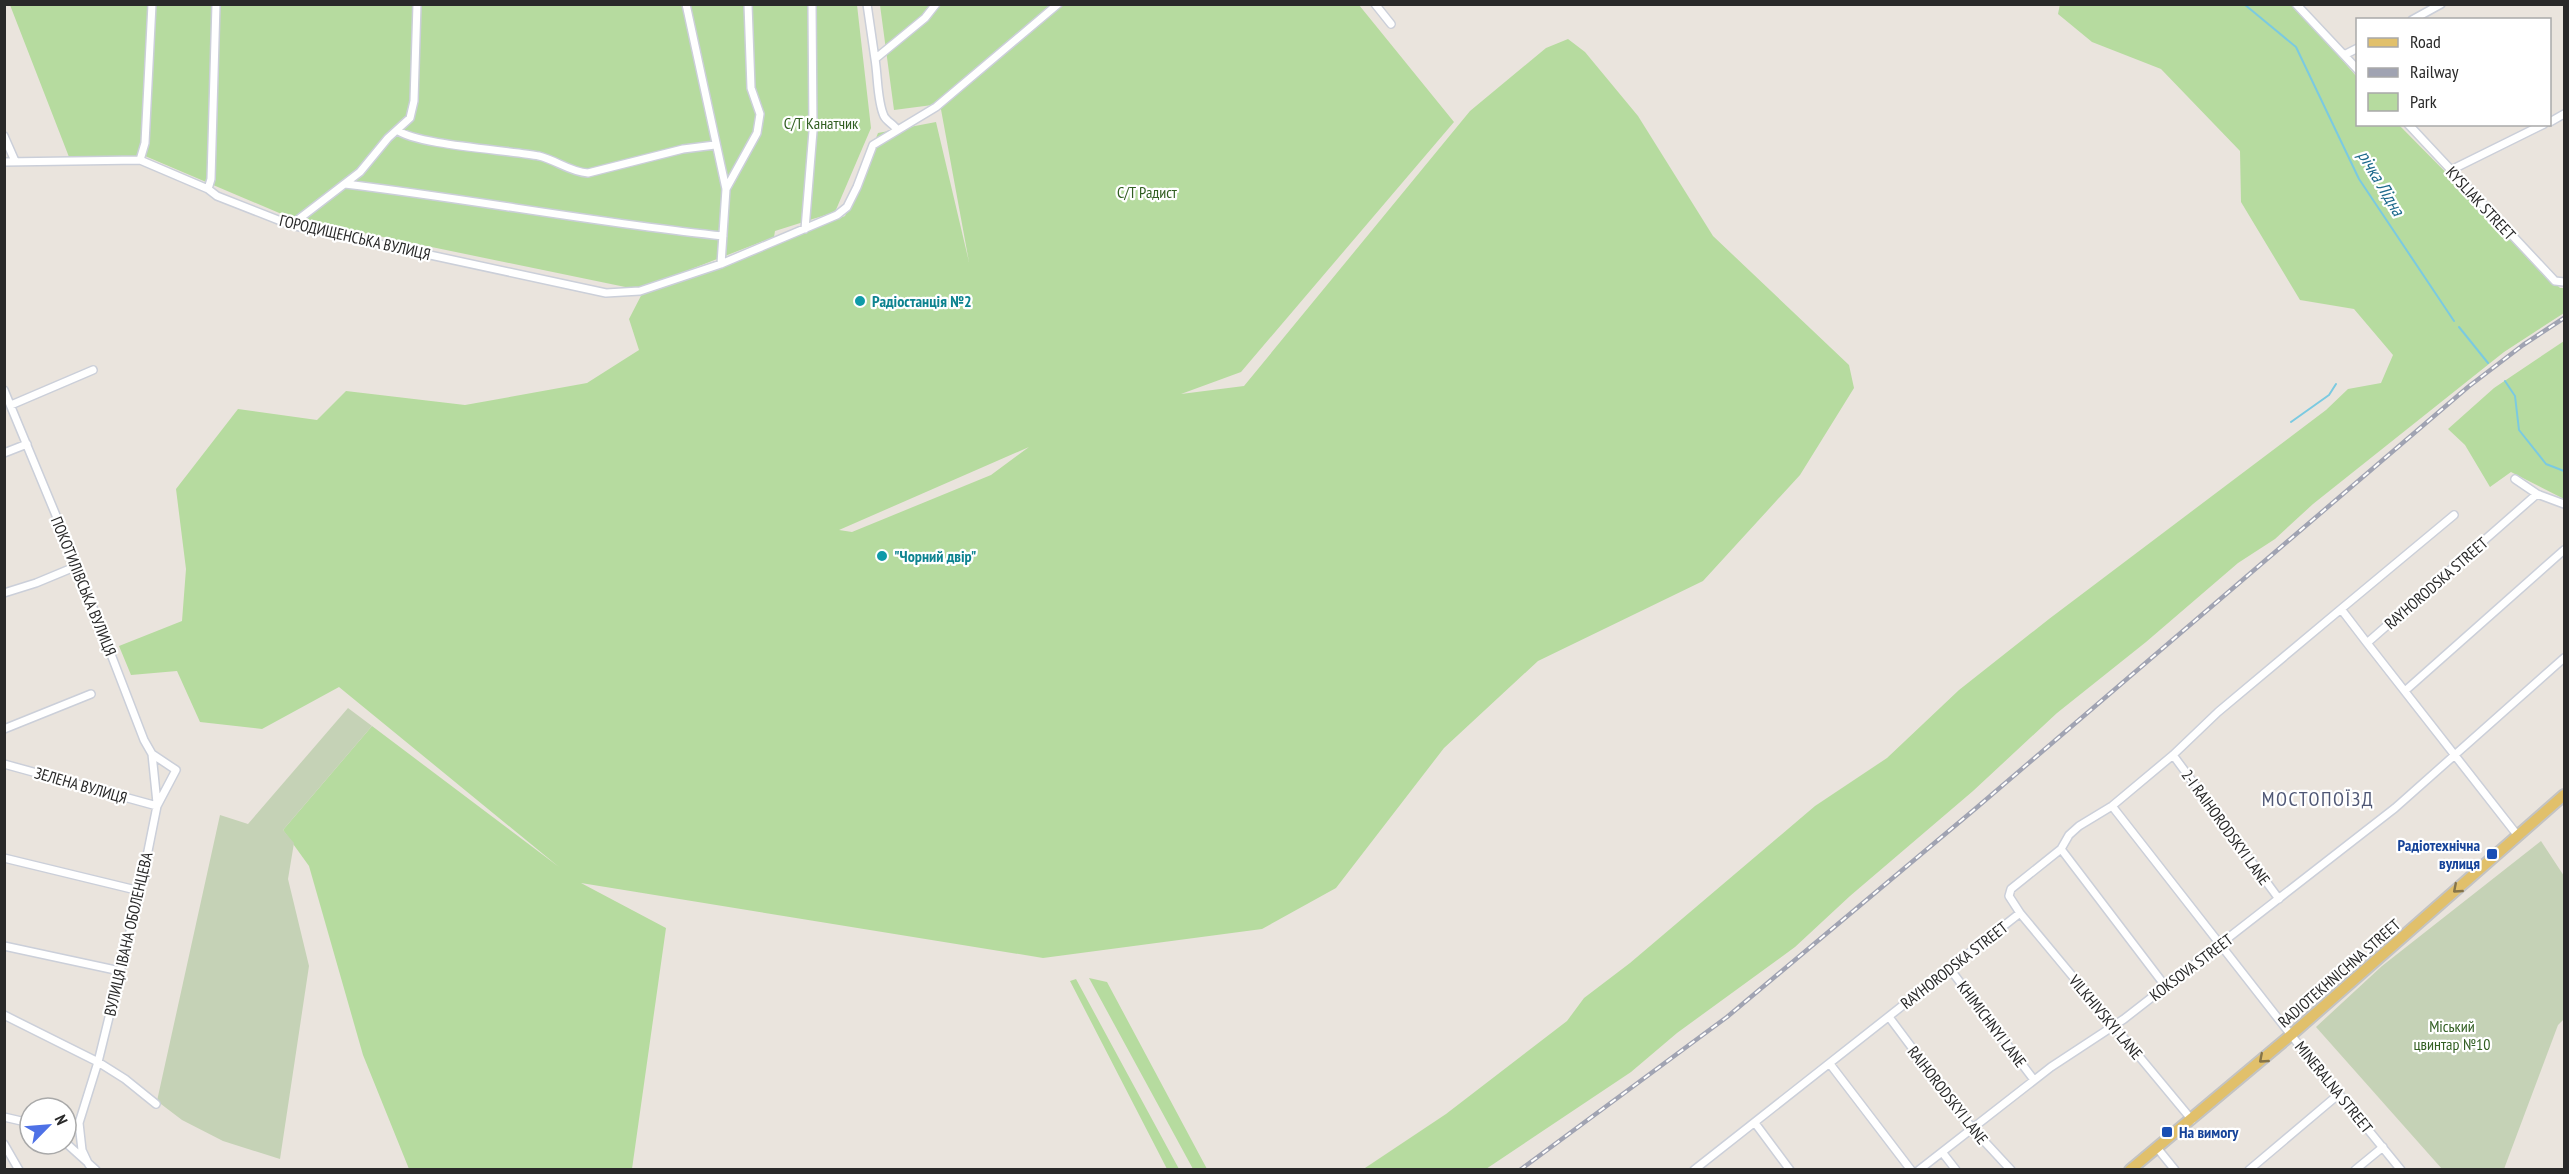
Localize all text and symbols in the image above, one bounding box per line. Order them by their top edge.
legend [2356,18,2551,126]
text: Road [2410,30,2441,53]
text: Railway [2410,60,2459,83]
text: Park [2410,90,2437,113]
park label: С/Т Канатчик [784,113,859,133]
water label: річка Лідна [2353,146,2410,221]
street label: KYSLIAK STREET [2442,162,2520,244]
park label: С/Т Радист [1117,182,1178,202]
street label: ГОРОДИЩЕНСЬКА ВУЛИЦЯ [278,210,432,264]
place label: Радiостанцiя №2 [872,291,972,311]
marker: Радiостанцiя №2 [853,294,867,308]
street label: ПОКОТИЛІВСЬКА ВУЛИЦЯ [47,513,121,659]
street label: RAYHORODSKA STREET [2380,533,2492,633]
place label: "Чорний двір" [894,546,976,566]
marker: "Чорний двір" [875,549,889,563]
street label: ЗЕЛЕНА ВУЛИЦЯ [32,762,130,808]
street label: 2-I RAIHORODSKYI LANE [2177,765,2275,889]
district label: МОСТОПОЇЗД [2262,786,2374,812]
place label: Радіотехнічна вулиця [2397,835,2480,873]
marker: Радіотехнічна вулиця [2485,847,2499,861]
street label: ВУЛИЦЯ ІВАНА ОБОЛЕНЦЕВА [99,850,157,1018]
one-way arrow [2453,882,2464,893]
street label: RADIOTEKHNICHNA STREET [2274,914,2404,1032]
street label: RAYHORODSKA STREET [1896,917,2012,1013]
street label: KOKSOVA STREET [2145,929,2237,1005]
street label: VILKHIVSKYI LANE [2064,970,2147,1063]
street label: KHIMICHNYI LANE [1953,977,2031,1071]
park label: Міський цвинтар №10 [2414,1016,2490,1054]
street label: MINERALNA STREET [2291,1037,2377,1137]
street label: RAIHORODSKYI LANE [1904,1042,1993,1148]
one-way arrow [2259,1052,2270,1063]
north arrow [18,1096,78,1156]
text: N [51,1112,72,1128]
place label: На вимогу [2179,1122,2239,1142]
marker: На вимогу [2160,1125,2174,1139]

